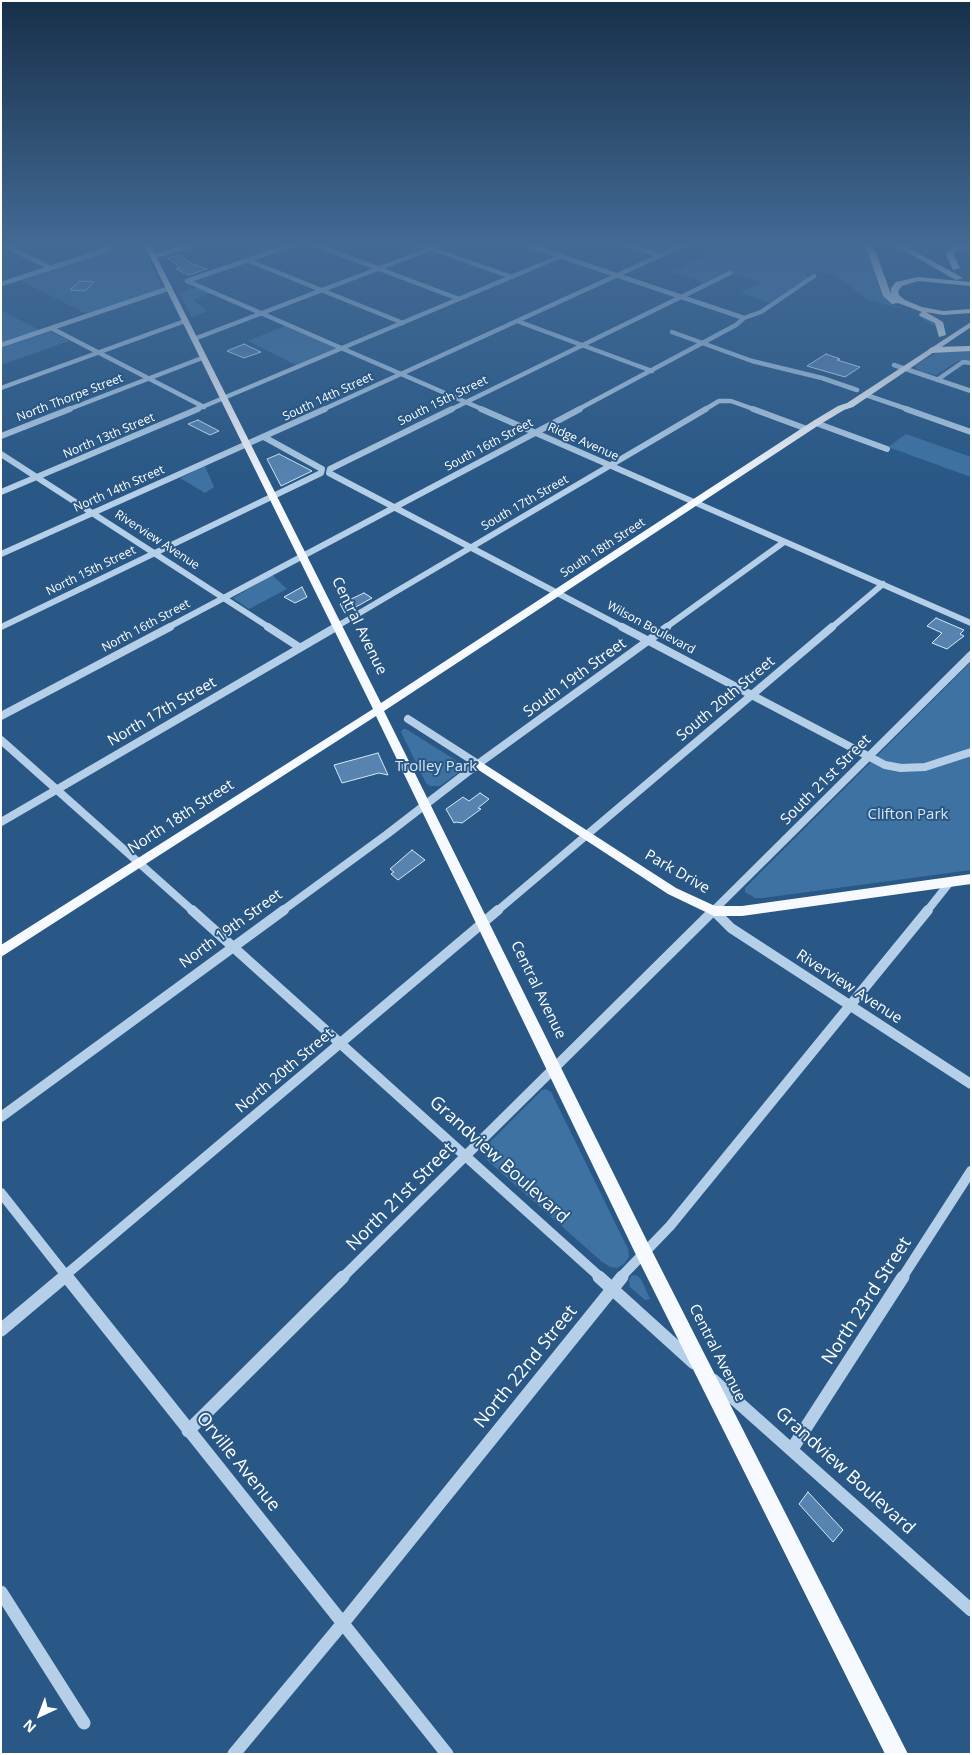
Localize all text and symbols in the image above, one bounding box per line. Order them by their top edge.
street label: South 14th Street [281,370,375,424]
street label: North Thorpe Street [15,371,125,425]
street label: South 15th Street [396,373,490,429]
street label: North 13th Street [61,410,157,462]
street label: South 16th Street [442,416,536,474]
street label: Ridge Avenue [545,420,621,464]
street label: North 14th Street [71,463,167,515]
street label: South 17th Street [479,472,571,534]
street label: Riverview Avenue [112,507,202,573]
street label: South 18th Street [558,515,648,581]
street label: North 15th Street [44,543,138,599]
street label: Central Avenue [328,574,390,678]
street label: North 16th Street [99,597,193,655]
street label: Wilson Boulevard [605,599,697,657]
street label: South 19th Street [520,635,630,721]
street label: South 20th Street [673,653,779,745]
street label: North 17th Street [105,674,219,750]
street label: South 21st Street [777,731,875,829]
park label: Trolley Park [395,758,477,776]
street label: North 18th Street [125,776,237,858]
park label: Clifton Park [868,806,948,824]
street label: Park Drive [641,846,713,898]
street label: North 19th Street [176,886,286,972]
street label: Central Avenue [507,938,569,1042]
street label: Riverview Avenue [793,946,905,1028]
street label: North 20th Street [232,1025,338,1117]
street label: Grandview Boulevard [425,1092,573,1228]
street label: North 21st Street [342,1138,460,1256]
street label: North 23rd Street [818,1233,916,1369]
street label: North 22nd Street [470,1301,582,1433]
street label: Central Avenue [685,1301,749,1405]
street label: Grandview Boulevard [771,1403,919,1539]
street label: Orville Avenue [191,1408,285,1516]
north arrow [15,1690,65,1740]
text: N [19,1716,40,1737]

